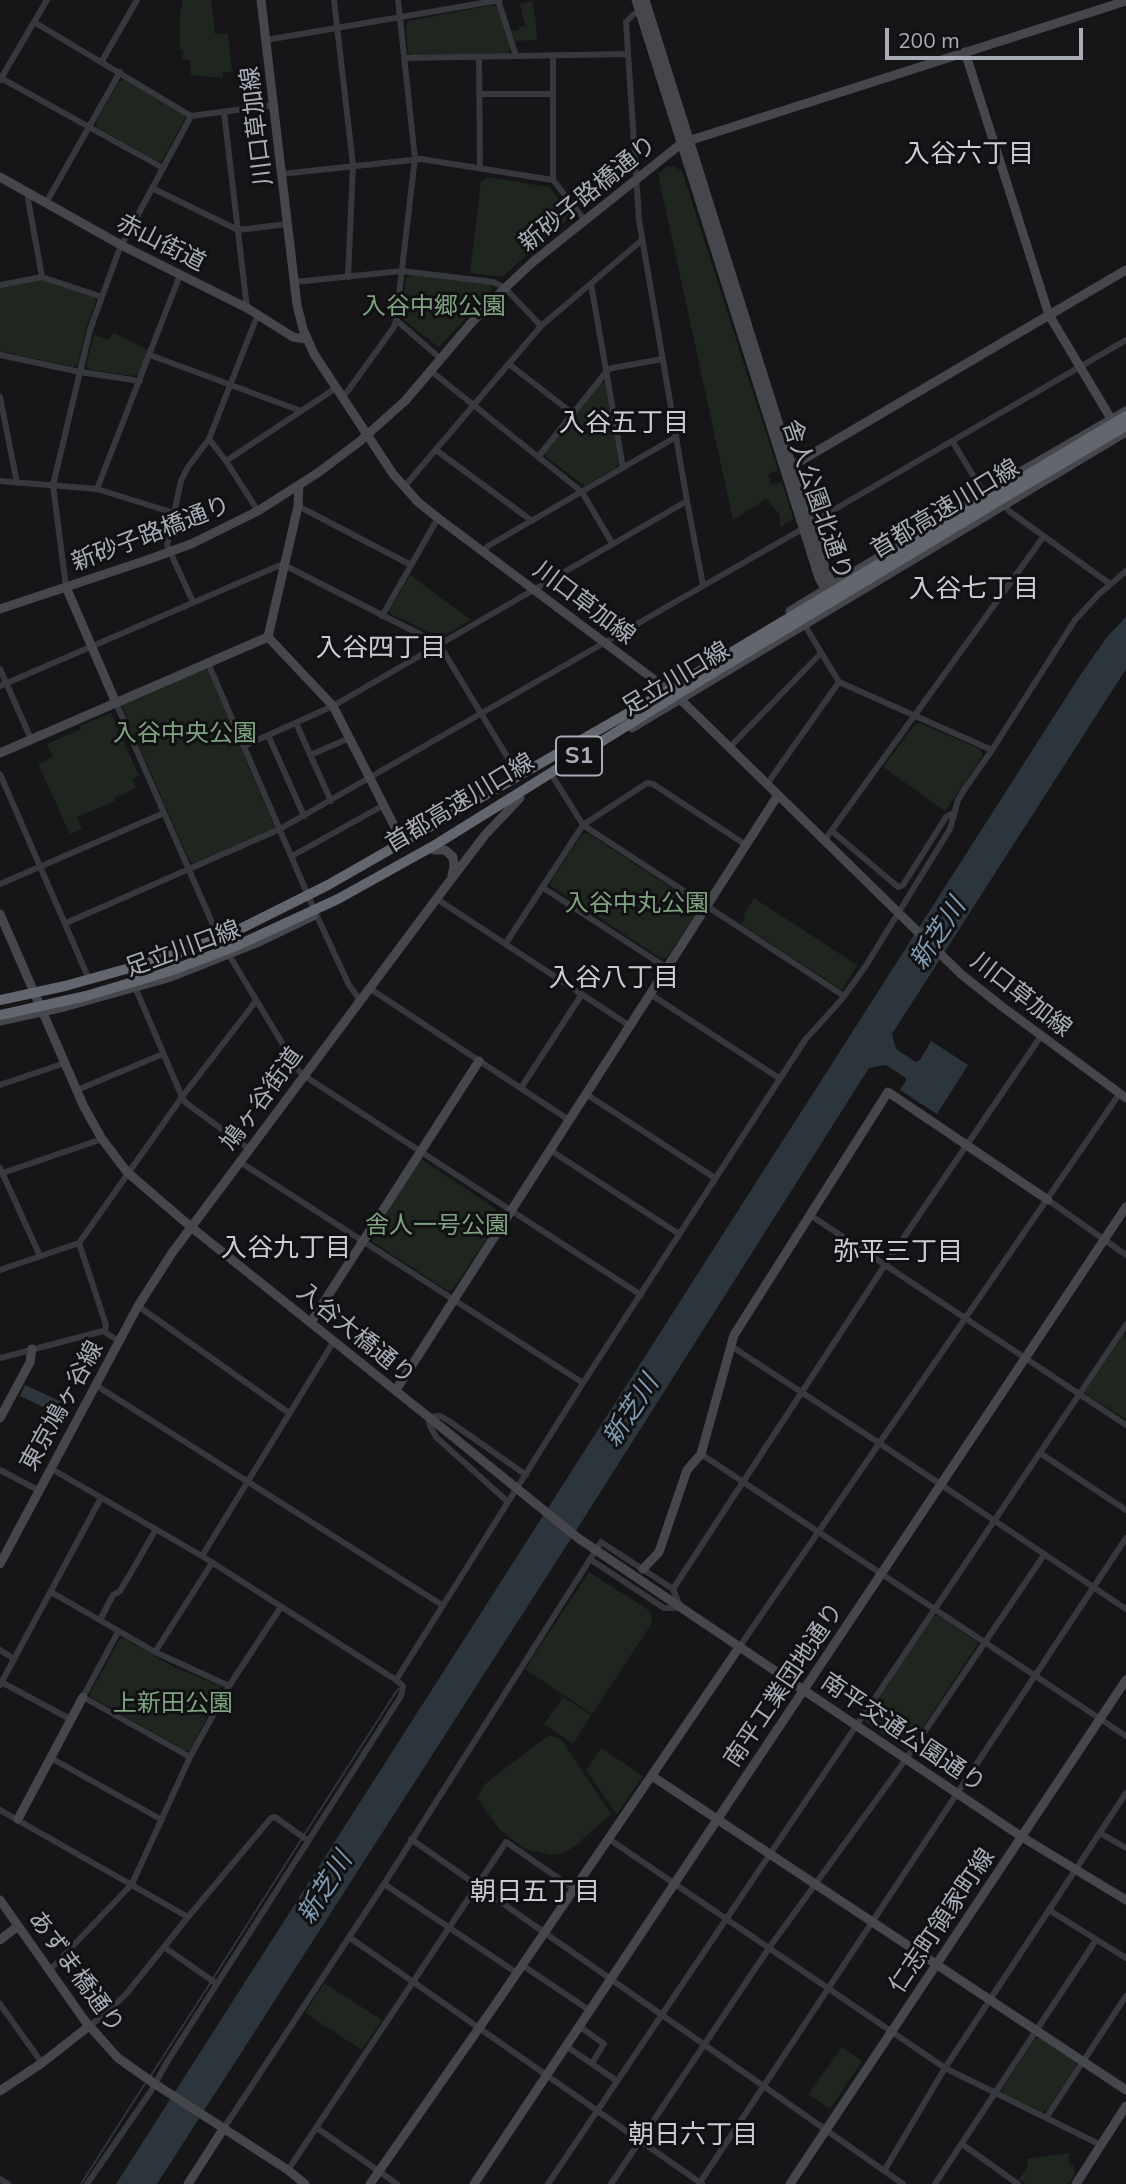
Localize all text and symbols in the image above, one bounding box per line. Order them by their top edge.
scale bar [888,14,1086,58]
text: 200 m [898,27,960,53]
street label: 川口草加線 [235,65,279,187]
street label: 新砂子路橋通り [514,130,662,258]
district label: 入谷六丁目 [904,138,1034,170]
street label: 赤山街道 [112,208,210,278]
park label: 入谷中郷公園 [362,293,506,321]
district label: 入谷五丁目 [559,407,689,439]
street label: 舎人公園北通り [776,416,858,584]
street label: 首都高速川口線 [866,453,1024,565]
street label: 新砂子路橋通り [67,490,235,578]
street label: 川口草加線 [527,555,641,651]
district label: 入谷七丁目 [909,573,1039,605]
district label: 入谷四丁目 [316,632,446,664]
street label: 足立川口線 [617,636,735,722]
park label: 入谷中央公園 [113,720,257,748]
road number: S1 [556,736,602,776]
street label: 首都高速川口線 [381,747,539,859]
park label: 入谷中丸公園 [565,890,709,918]
water label: 新芝川 [904,893,972,975]
street label: 足立川口線 [122,915,244,983]
street label: 川口草加線 [965,947,1077,1043]
district label: 入谷八丁目 [549,962,679,994]
street label: 鳩ヶ谷街道 [215,1042,309,1156]
park label: 舎人一号公園 [365,1212,509,1240]
district label: 入谷九丁目 [221,1232,351,1264]
district label: 弥平三丁目 [833,1236,963,1268]
street label: 入谷大橋通り [291,1277,421,1391]
street label: 東京鳩ヶ谷線 [14,1336,110,1476]
water label: 新芝川 [597,1370,665,1452]
street label: 南平工業団地通り [718,1597,850,1773]
street label: 南平交通公園通り [815,1667,991,1799]
park label: 上新田公園 [113,1690,233,1718]
street label: 仁志町領家町線 [883,1843,1001,1999]
water label: 新芝川 [291,1847,359,1929]
district label: 朝日五丁目 [470,1876,600,1908]
street label: あずま橋通り [22,1905,130,2039]
district label: 朝日六丁目 [628,2119,758,2151]

